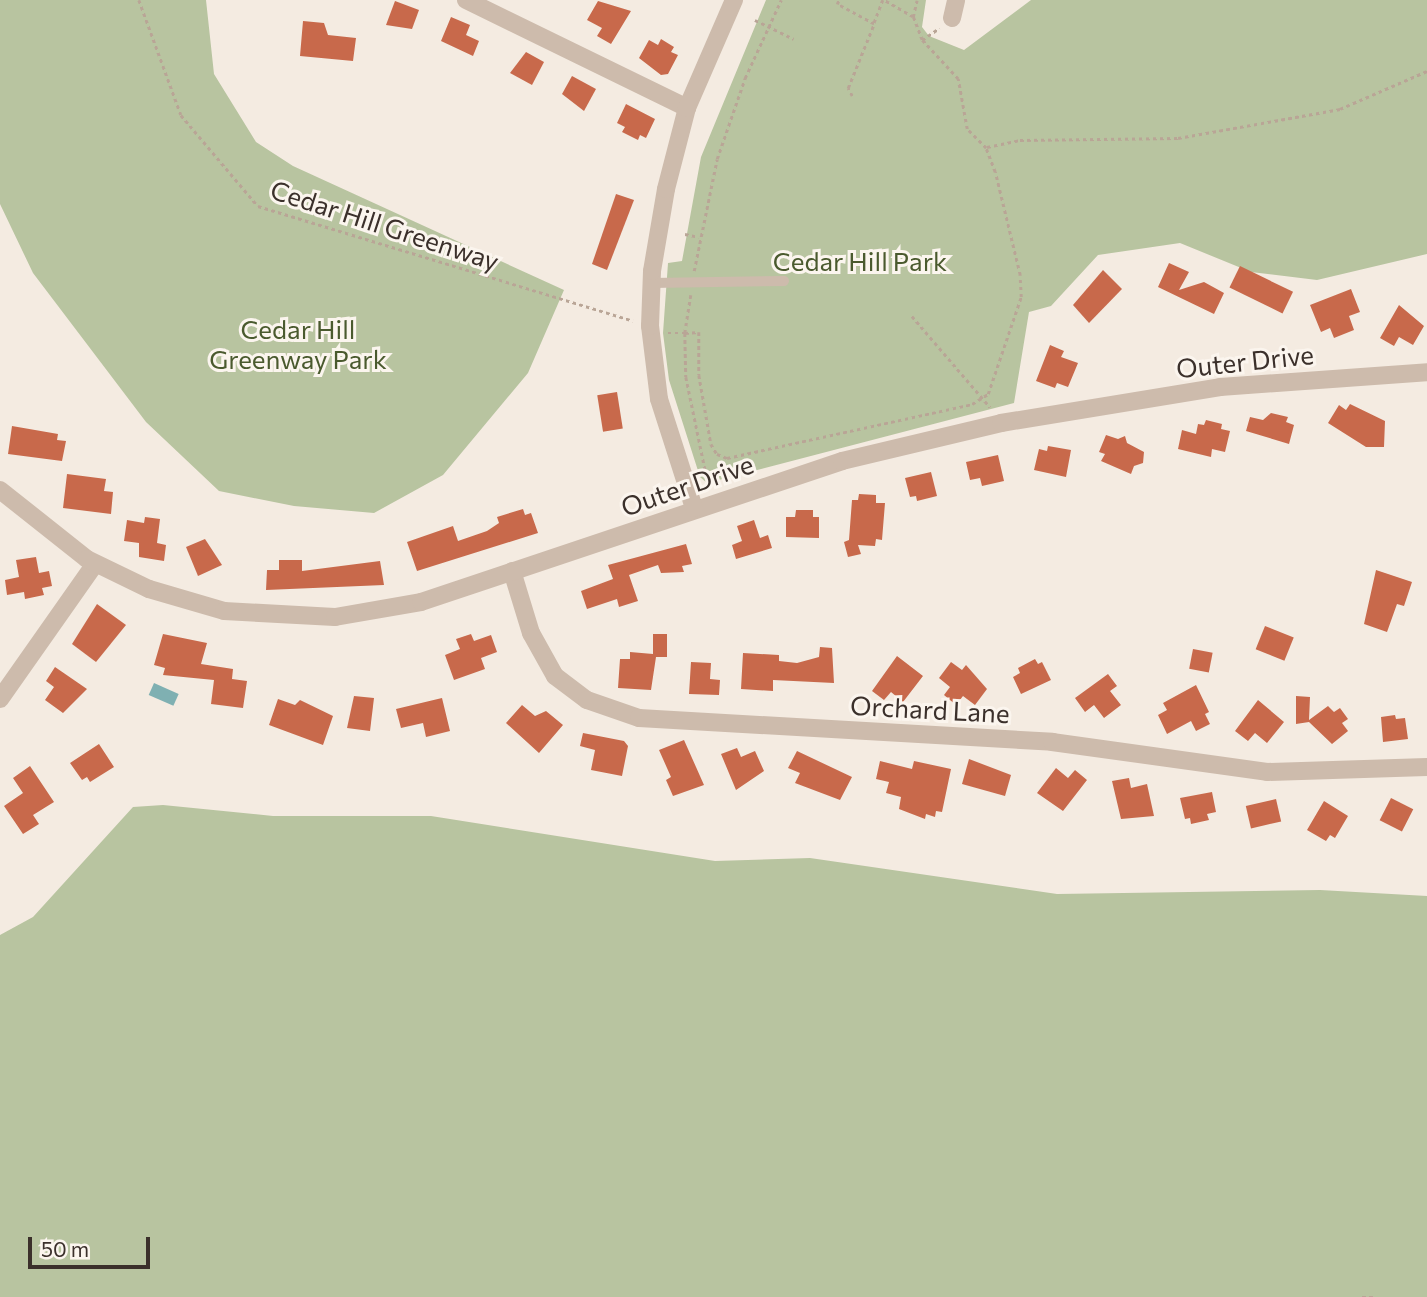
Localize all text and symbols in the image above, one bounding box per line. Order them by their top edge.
street label: Cedar Hill Greenway [267,173,503,277]
park label: Cedar Hill Park [773,245,947,277]
park label: Cedar Hill Greenway Park [209,313,387,374]
street label: Outer Drive [1175,338,1315,384]
street label: Outer Drive [617,448,757,522]
street label: Orchard Lane [850,689,1010,729]
scale bar [32,1224,154,1268]
text: 50 m [41,1236,89,1261]

